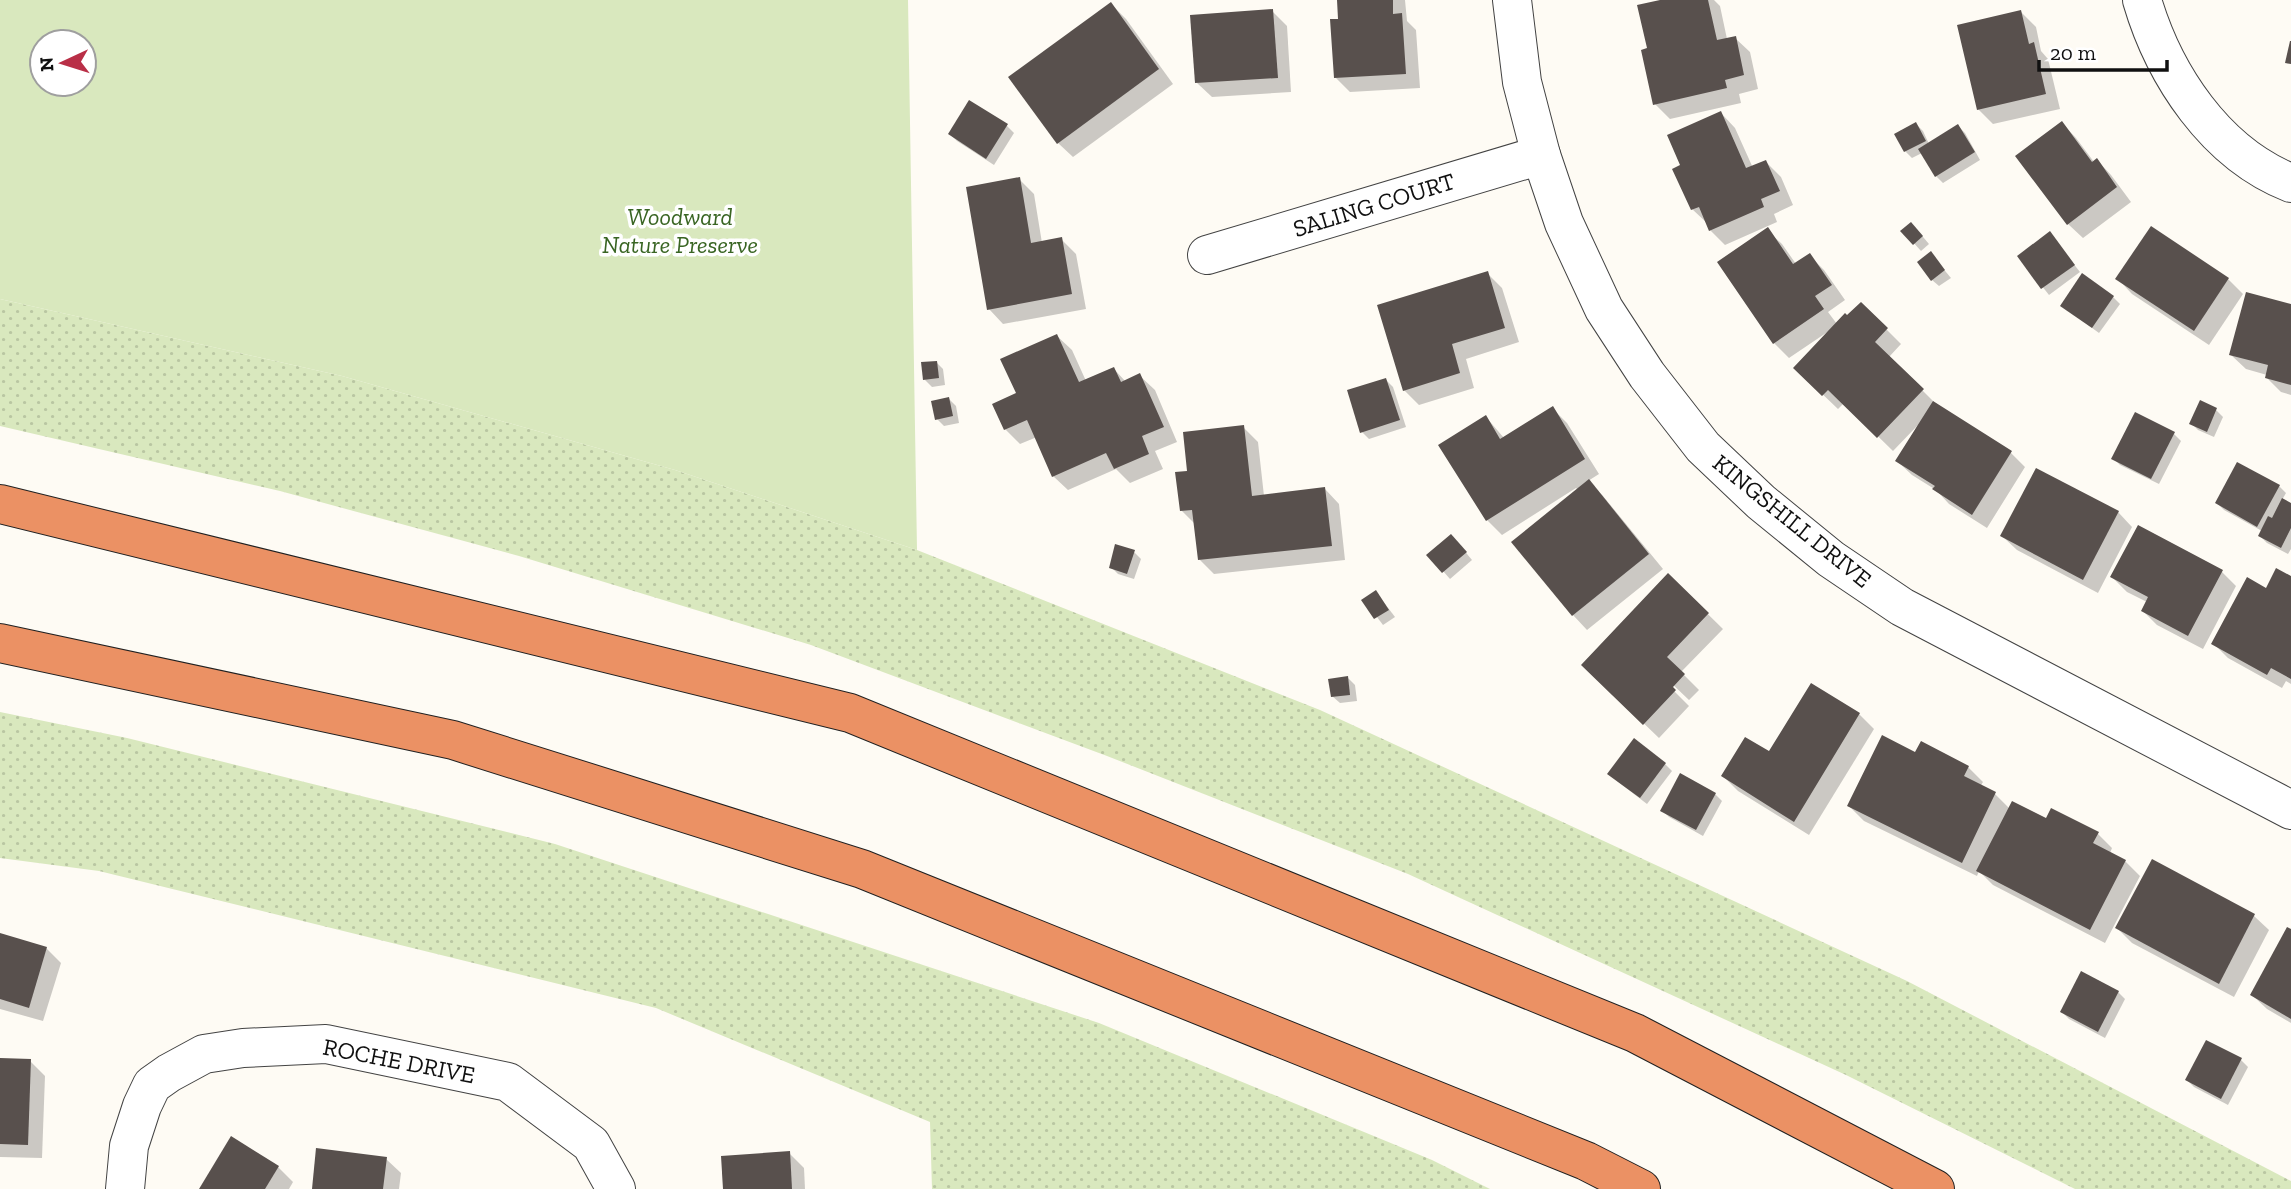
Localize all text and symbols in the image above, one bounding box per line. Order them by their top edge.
north arrow [28,28,98,98]
scale bar [2039,28,2167,72]
text: 20 m [2050,40,2096,65]
text: N [35,56,59,72]
street label: SALING COURT [1289,166,1458,243]
park label: Woodward Nature Preserve [602,202,758,259]
street label: KINGSHILL DRIVE [1707,448,1877,593]
street label: ROCHE DRIVE [321,1032,478,1089]

